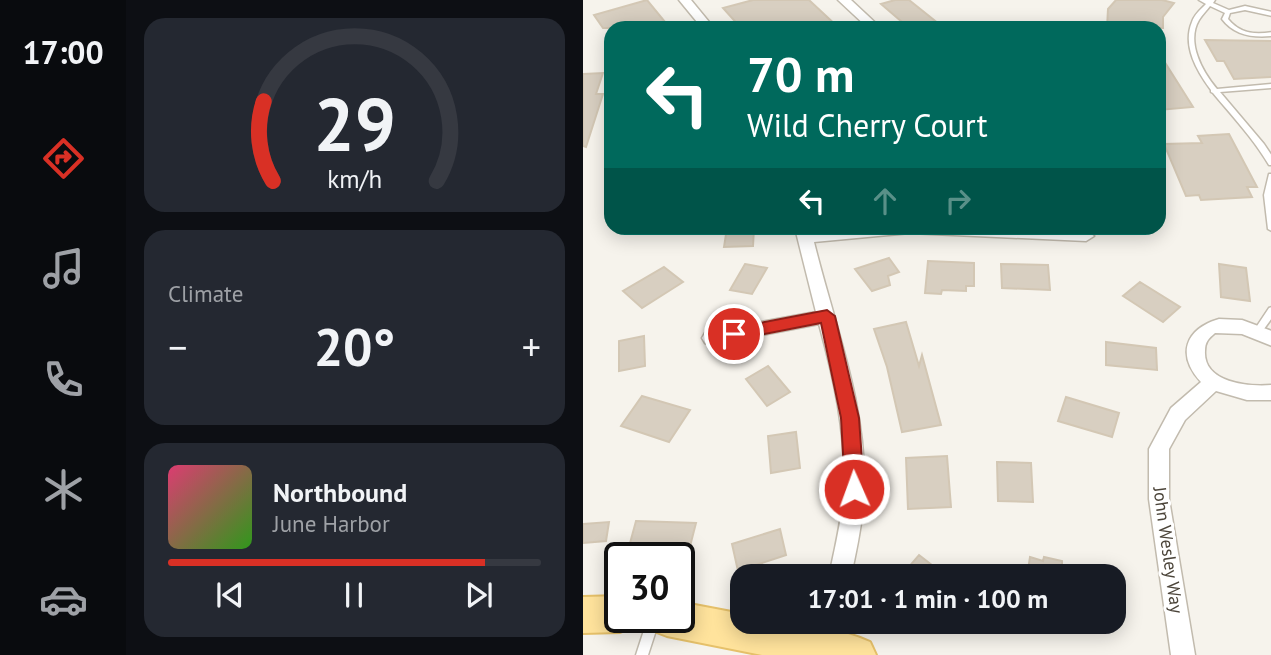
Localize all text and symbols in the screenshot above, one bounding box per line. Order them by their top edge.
text: 17:00 [22,31,104,73]
text: 70 m [747,42,854,106]
icon: left [632,49,723,140]
text: 29 [313,78,396,172]
text: Wild Cherry Court [747,104,988,146]
icon: directions [39,134,88,183]
text: km/h [327,163,382,195]
icon: left [793,182,831,220]
icon: ahead [866,182,904,220]
icon: right [939,182,977,220]
icon: music [39,244,88,293]
text: Climate [168,279,243,308]
pin [704,304,764,364]
text: 20° [314,313,395,380]
icon: arrive [715,315,753,353]
text: − [168,322,187,371]
text: + [522,322,541,371]
icon: phone [39,355,88,404]
position arrow [817,452,891,526]
icon: climate [39,465,88,514]
text: Northbound [273,476,407,509]
street label: John Wesley Way [1148,484,1189,615]
text: June Harbor [273,509,390,538]
speed limit sign: 30 [604,542,695,633]
icon: car [39,575,88,624]
icon: previous [211,576,249,614]
icon: pause [335,576,373,614]
icon: next [460,576,498,614]
text: 17:01 · 1 min · 100 m [808,582,1048,615]

